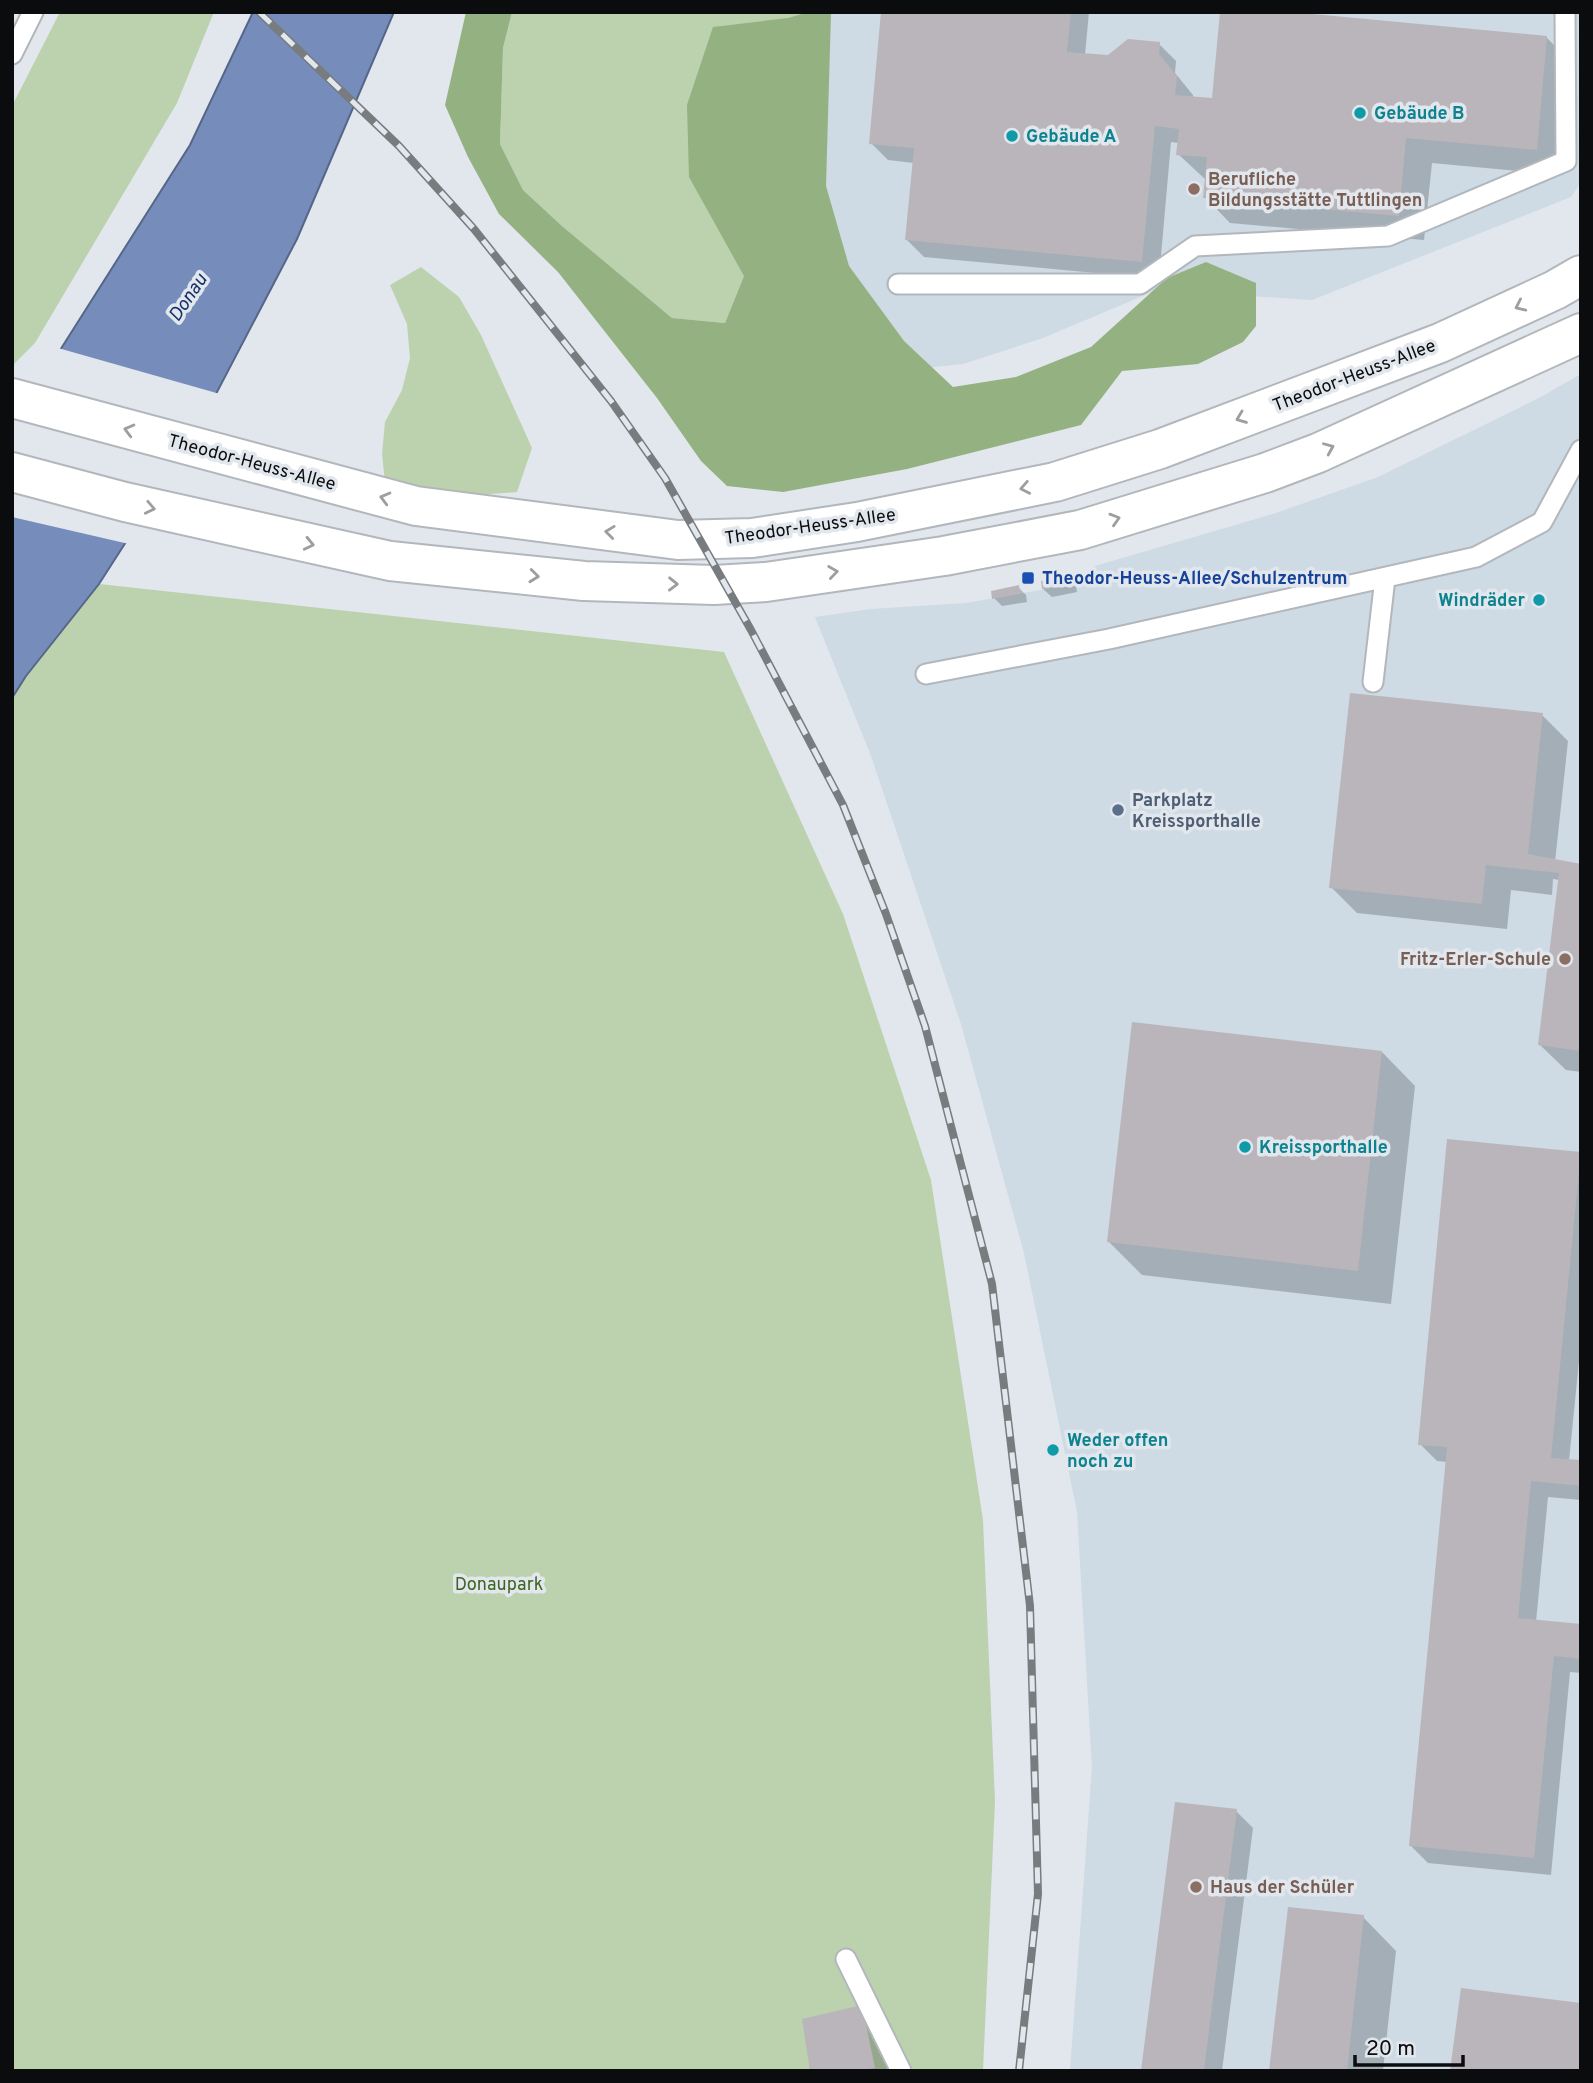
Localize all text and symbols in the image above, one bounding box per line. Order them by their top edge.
place label: Gebäude B [1374,103,1465,126]
marker: Gebäude B [1352,105,1368,121]
place label: Gebäude A [1026,126,1116,149]
marker: Gebäude A [1004,128,1020,144]
place label: Berufliche Bildungsstätte Tuttlingen [1208,169,1422,213]
marker: Berufliche Bildungsstätte Tuttlingen [1186,181,1202,197]
water label: Donau [164,269,214,327]
one-way arrow [1515,298,1527,312]
street label: Theodor-Heuss-Allee [1270,335,1439,418]
one-way arrow [1235,410,1247,424]
one-way arrow [123,424,135,438]
street label: Theodor-Heuss-Allee [165,430,338,497]
one-way arrow [1322,442,1334,456]
one-way arrow [1019,480,1031,495]
one-way arrow [379,492,391,506]
one-way arrow [144,499,156,514]
street label: Theodor-Heuss-Allee [723,504,897,551]
one-way arrow [1109,513,1121,527]
one-way arrow [604,525,616,540]
one-way arrow [303,536,315,550]
one-way arrow [828,565,839,580]
one-way arrow [529,568,540,583]
place label: Theodor-Heuss-Allee/Schulzentrum [1042,568,1348,591]
marker: Theodor-Heuss-Allee/Schulzentrum [1020,570,1036,586]
one-way arrow [668,577,679,592]
place label: Windräder [1438,590,1525,613]
marker: Windräder [1531,592,1547,608]
place label: Parkplatz Kreissporthalle [1132,790,1261,834]
marker: Parkplatz Kreissporthalle [1110,802,1126,818]
place label: Fritz-Erler-Schule [1400,949,1551,972]
marker: Fritz-Erler-Schule [1557,951,1573,967]
place label: Kreissporthalle [1259,1137,1388,1160]
marker: Kreissporthalle [1237,1139,1253,1155]
place label: Weder offen noch zu [1067,1430,1169,1474]
marker: Weder offen noch zu [1045,1442,1061,1458]
park label: Donaupark [455,1574,543,1597]
place label: Haus der Schüler [1210,1877,1355,1900]
marker: Haus der Schüler [1188,1879,1204,1895]
scale bar [1355,2024,1464,2068]
text: 20 m [1366,2036,1415,2063]

